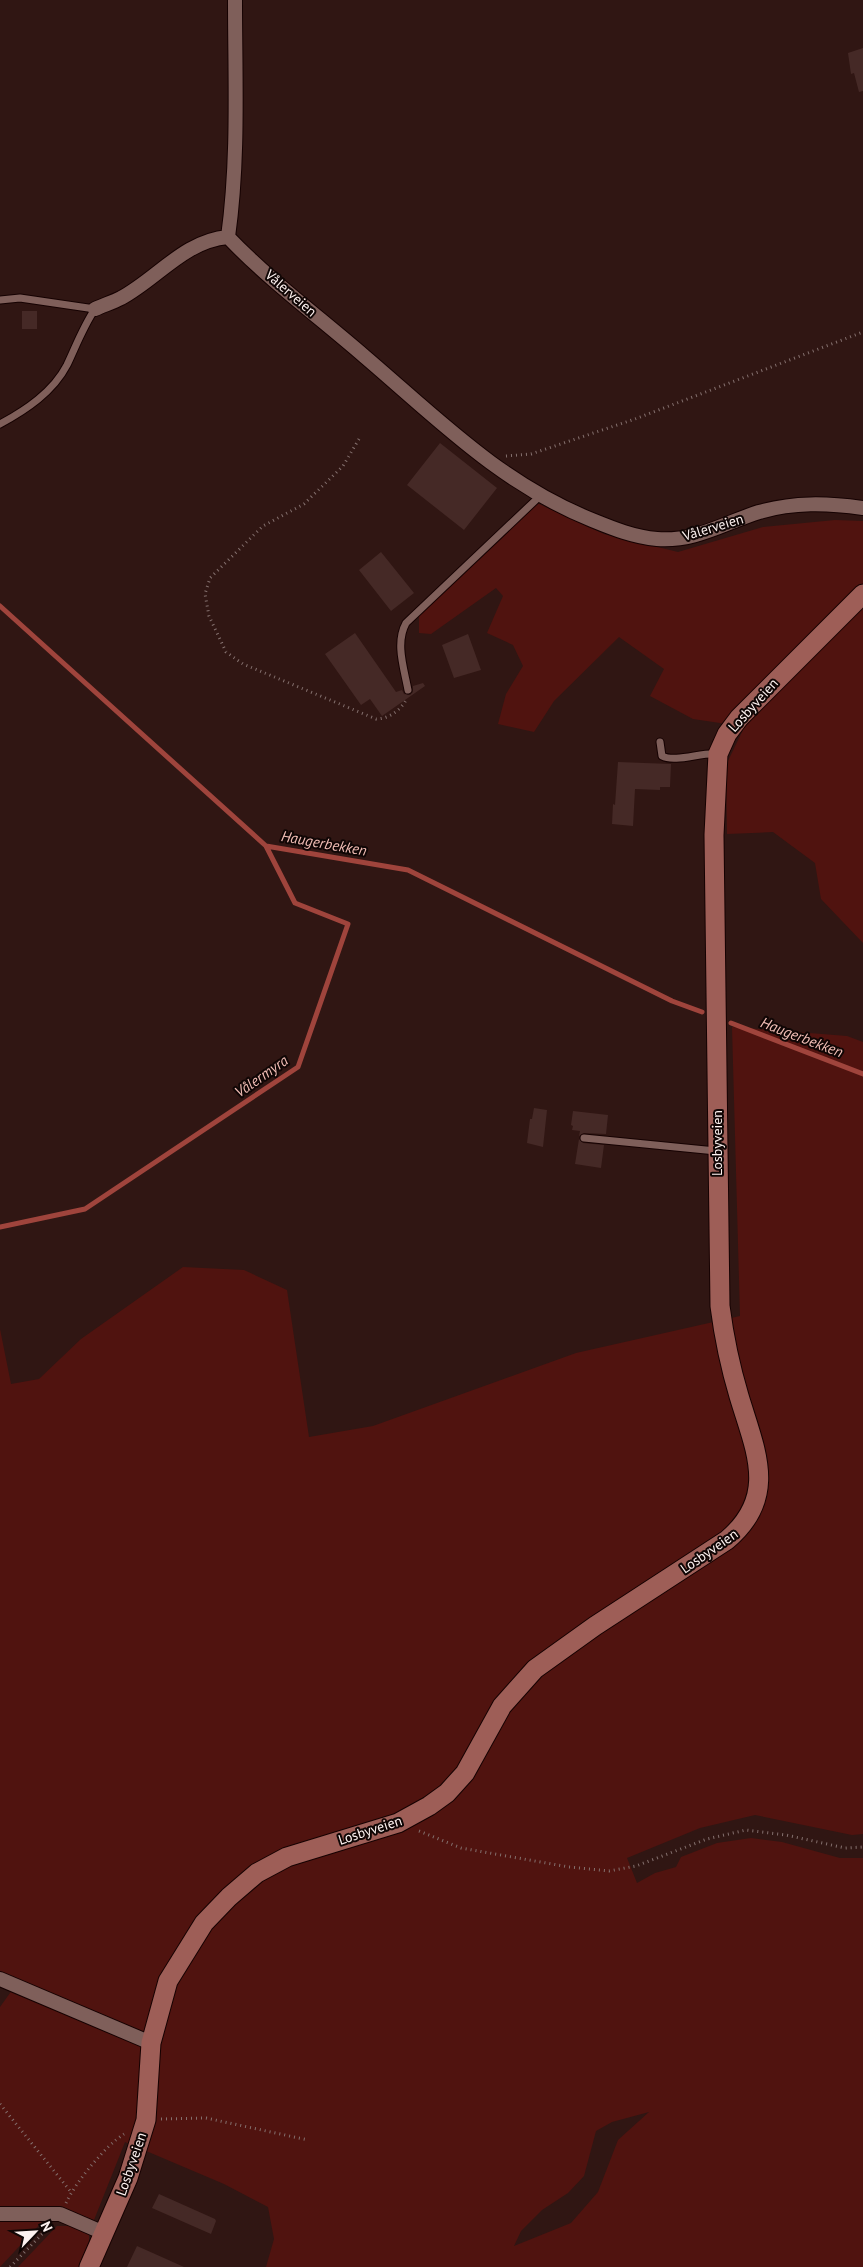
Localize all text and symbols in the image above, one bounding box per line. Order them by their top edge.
street label: Vålerveien [261,265,320,320]
street label: Vålerveien [680,509,745,545]
street label: Losbyveien [724,674,782,736]
water label: Haugerbekken [280,826,368,860]
water label: Haugerbekken [758,1013,846,1061]
water label: Vålermyra [231,1050,292,1101]
street label: Losbyveien [708,1110,726,1176]
street label: Losbyveien [677,1525,741,1577]
street label: Losbyveien [336,1811,404,1849]
street label: Losbyveien [112,2130,150,2198]
north arrow [10,2207,60,2257]
text: N [37,2219,57,2234]

